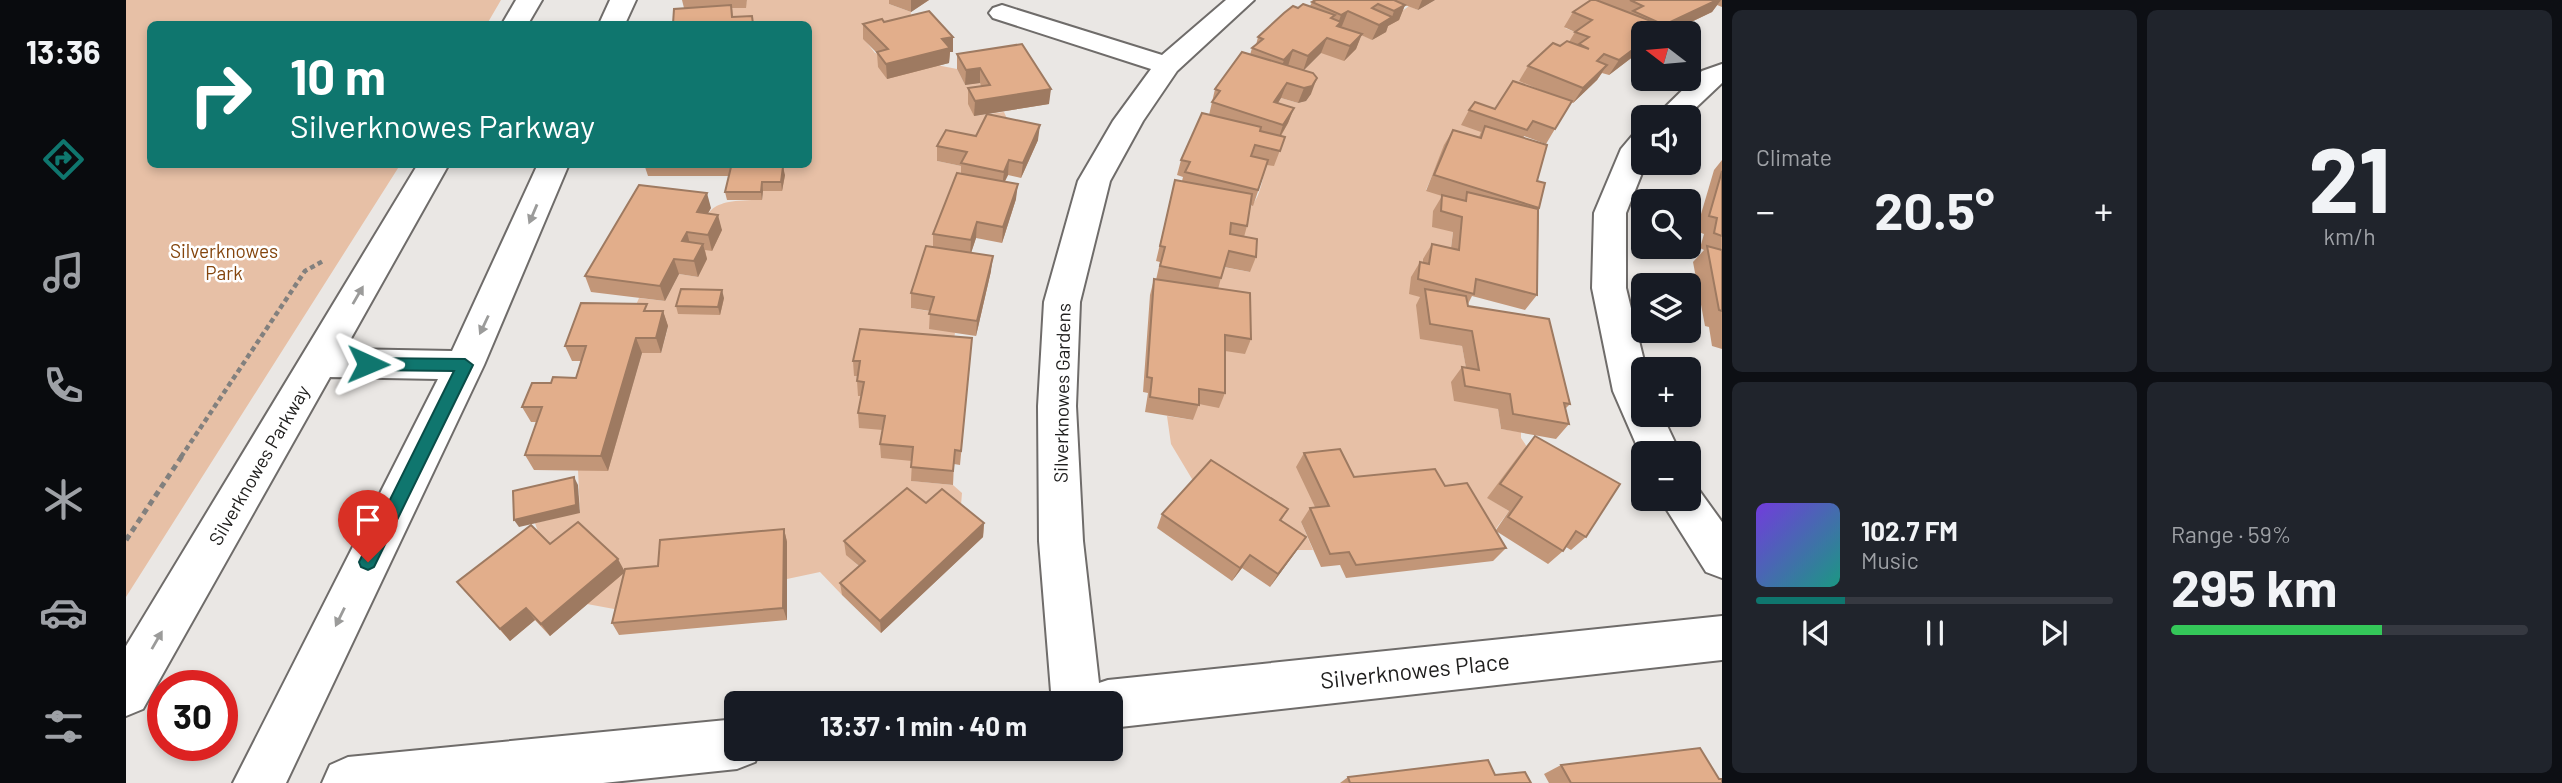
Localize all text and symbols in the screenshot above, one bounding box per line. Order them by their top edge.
north arrow [1631,21,1701,91]
map controls [1631,21,1701,511]
text: 13:36 [26,32,100,70]
text: 10 m [290,46,386,105]
icon: right [175,49,266,140]
button: sound [1631,105,1701,175]
text: Silverknowes Parkway [290,106,595,144]
text: 21 [2308,122,2391,231]
icon: directions [39,135,88,184]
text: Climate [1756,143,1832,171]
text: 20.5° [1874,178,1995,240]
text: − [1756,187,1775,233]
text: + [2094,187,2113,233]
button: search [1631,189,1701,259]
one-way arrow [527,203,538,224]
text: km/h [2323,222,2376,250]
park label: Silverknowes Park [170,239,278,284]
icon: music [39,248,88,297]
button: layers [1631,273,1701,343]
one-way arrow [352,286,364,305]
street label: Silverknowes Gardens [1048,303,1075,483]
one-way arrow [478,315,489,335]
position arrow [331,327,405,401]
button: + [1631,357,1701,427]
icon: phone [39,361,88,410]
street label: Silverknowes Parkway [203,380,314,549]
button: − [1631,441,1701,511]
icon: climate [39,475,88,524]
pin [338,490,398,562]
icon: arrive [349,501,387,539]
text: 102.7 FM [1861,515,1958,546]
text: Range · 59% [2171,520,2291,548]
text: Music [1861,546,1919,574]
text: 295 km [2171,555,2337,617]
icon: car [39,588,88,637]
one-way arrow [335,607,346,627]
icon: previous [1797,614,1835,652]
icon: pause [1916,614,1954,652]
icon: next [2035,614,2073,652]
one-way arrow [151,630,163,649]
street label: Silverknowes Place [1319,646,1511,694]
speed limit sign: 30 [147,670,238,761]
icon: filters [39,702,88,751]
text: 13:37 · 1 min · 40 m [820,710,1027,741]

